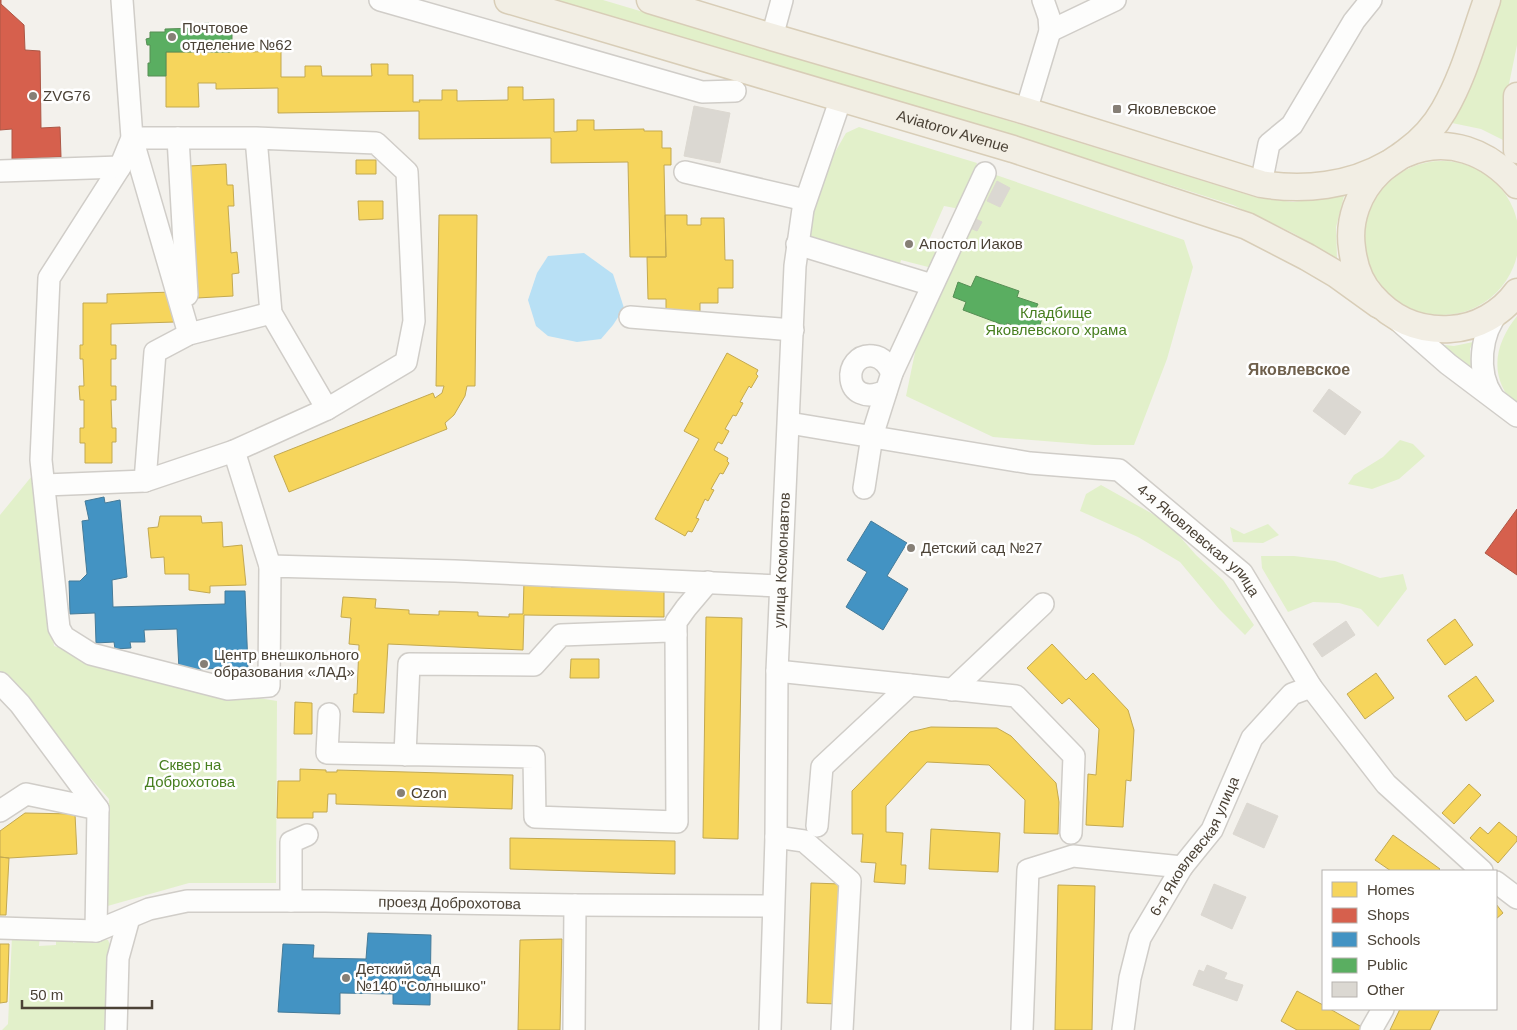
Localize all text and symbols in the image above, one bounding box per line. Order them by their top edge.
place label: Почтовое отделение №62 [182,19,292,53]
marker: Почтовое отделение №62 [166,31,178,43]
place label: ZVG76 [43,87,91,104]
marker: ZVG76 [27,90,39,102]
place label: Яковлевское [1127,100,1216,117]
marker: Яковлевское [1111,103,1123,115]
street label: Aviatorov Avenue [895,106,1011,155]
place label: Апостол Иаков [919,235,1023,252]
marker: Апостол Иаков [903,238,915,250]
park label: Кладбище Яковлевского храма [985,304,1127,338]
district label: Яковлевское [1248,361,1350,378]
street label: 4-я Яковлевская улица [1134,480,1264,600]
street label: улица Космонавтов [770,492,793,628]
place label: Детский сад №27 [921,539,1042,556]
marker: Детский сад №27 [905,542,917,554]
place label: Центр внешкольного образования «ЛАД» [214,646,359,680]
marker: Центр внешкольного образования «ЛАД» [198,658,210,670]
park label: Сквер на Доброхотова [145,756,236,790]
street label: 6-я Яковлевская улица [1146,773,1242,919]
place label: Ozon [411,784,447,801]
marker: Ozon [395,787,407,799]
legend [1322,870,1497,1010]
text: Homes [1367,881,1415,898]
street label: проезд Доброхотова [378,893,522,912]
text: Shops [1367,906,1410,923]
text: Schools [1367,931,1420,948]
text: Public [1367,956,1408,973]
place label: Детский сад №140 "Солнышко" [356,960,486,994]
marker: Детский сад №140 "Солнышко" [340,972,352,984]
scale bar [22,978,152,1010]
text: Other [1367,981,1405,998]
text: 50 m [30,986,63,1003]

